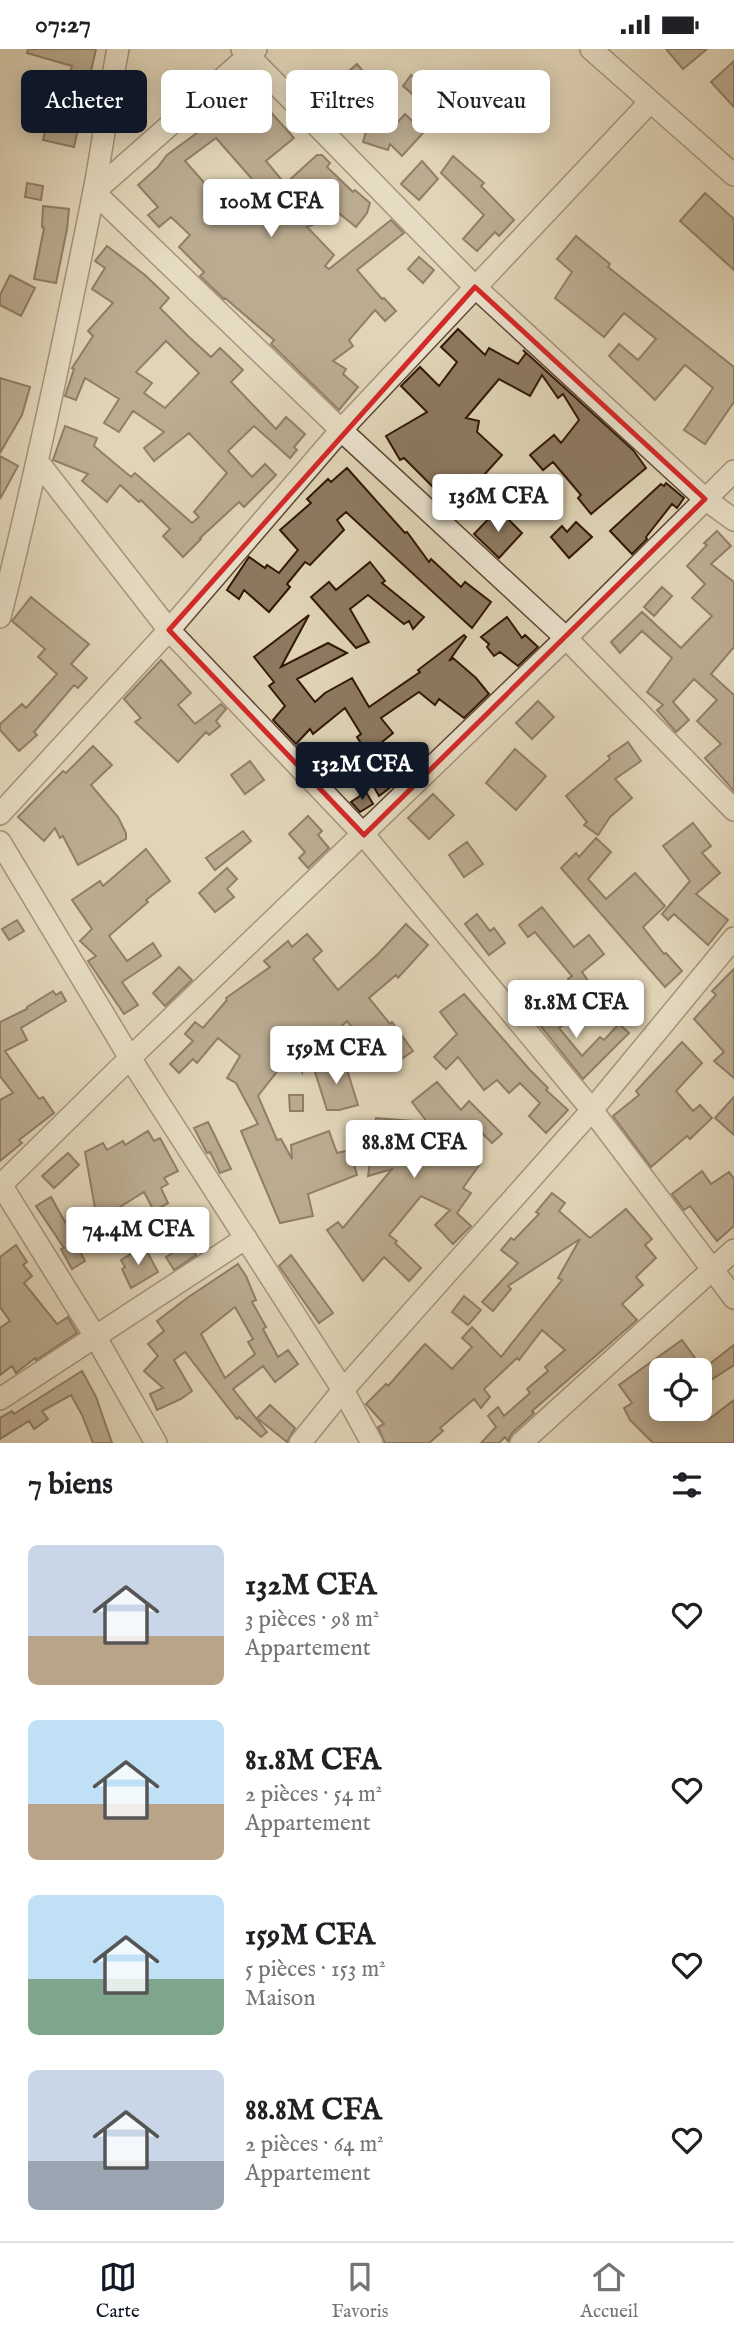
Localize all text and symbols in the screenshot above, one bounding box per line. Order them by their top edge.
text: 07:27 [35,8,91,41]
chip: Acheter [21,70,147,133]
chip: Louer [161,70,272,133]
chip: Filtres [286,70,398,133]
chip: Nouveau [412,70,550,133]
pin: 100M CFA [199,179,343,239]
text: 100M CFA [219,187,323,216]
pin: 136M CFA [426,475,570,534]
text: 136M CFA [448,482,548,511]
pin: 132M CFA [290,743,434,802]
text: 132M CFA [312,750,412,779]
pin: 81.8M CFA [496,981,656,1040]
text: 81.8M CFA [524,988,628,1017]
pin: 159M CFA [264,1027,408,1086]
text: 159M CFA [286,1034,386,1063]
pin: 88.8M CFA [334,1121,494,1180]
text: 88.8M CFA [362,1128,466,1157]
pin: 74.4M CFA [58,1207,218,1267]
text: 74.4M CFA [82,1215,194,1244]
map controls [649,1358,712,1421]
button: locate [649,1358,712,1421]
text: 7 biens [28,1466,113,1504]
icon: filters [668,1466,706,1504]
text: 132M CFA [245,1567,376,1605]
icon: home [84,1573,168,1657]
icon: heart [668,1596,706,1634]
text: 3 pièces · 98 m² [245,1605,380,1634]
text: Appartement [245,1634,371,1663]
text: 81.8M CFA [245,1742,381,1780]
icon: home [84,1748,168,1832]
icon: heart [668,1771,706,1809]
text: 2 pièces · 54 m² [245,1780,382,1809]
text: Appartement [245,1809,371,1838]
text: 159M CFA [245,1917,375,1955]
icon: home [84,1923,168,2007]
icon: heart [668,1946,706,1984]
text: 5 pièces · 153 m² [245,1955,386,1984]
text: Maison [245,1984,315,2013]
text: 88.8M CFA [245,2092,381,2130]
icon: home [84,2098,168,2182]
icon: heart [668,2121,706,2159]
text: 2 pièces · 64 m² [245,2130,384,2159]
text: Appartement [245,2159,371,2188]
tab: Carte [96,2258,140,2324]
tab: Favoris [332,2258,388,2324]
tab: Accueil [580,2258,638,2324]

